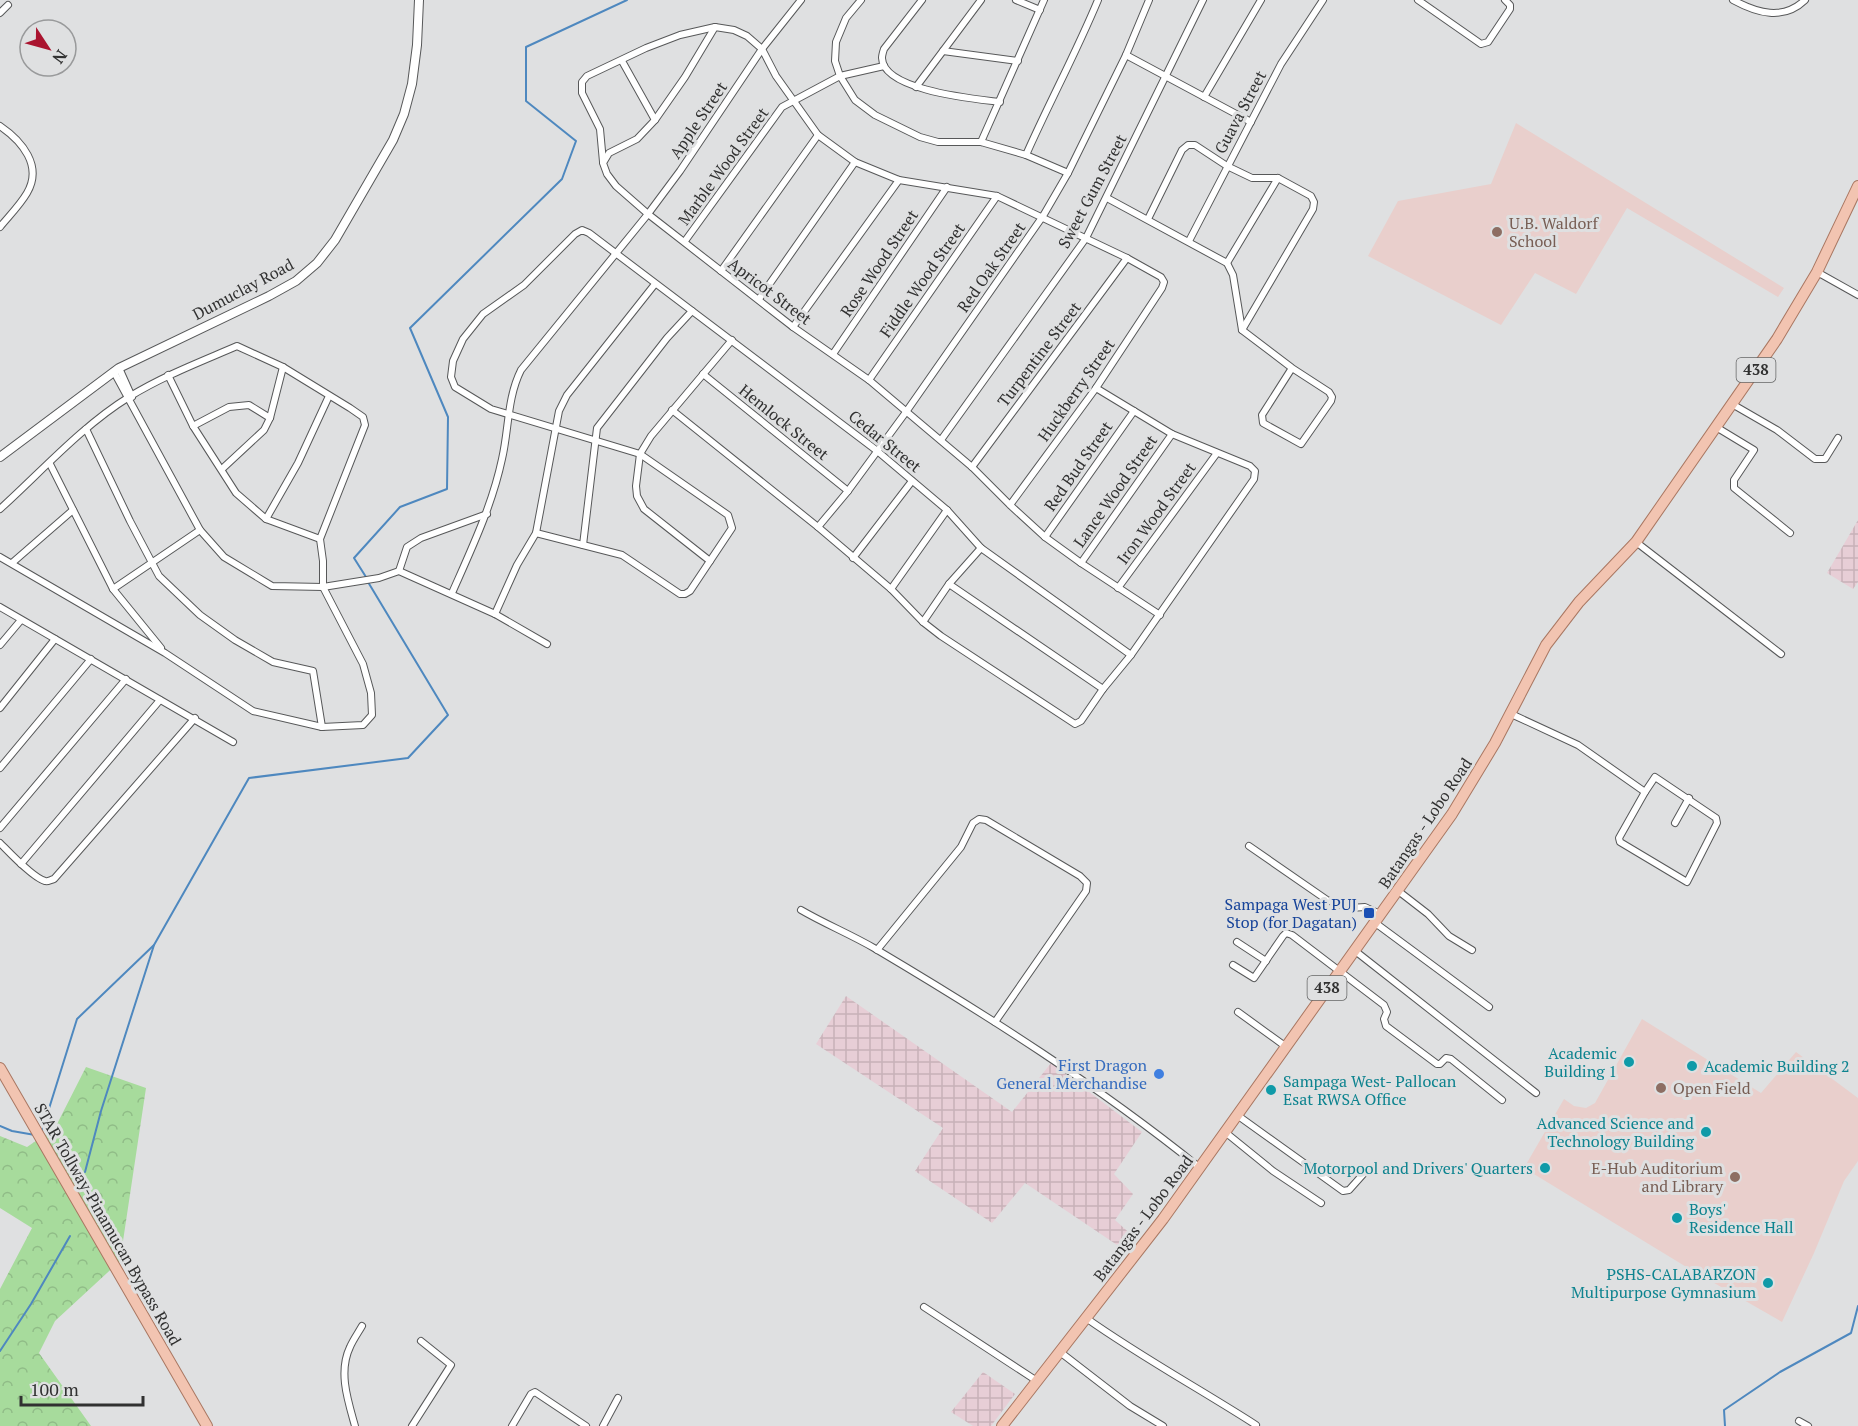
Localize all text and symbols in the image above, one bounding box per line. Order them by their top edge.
north arrow [18,18,78,78]
text: N [48,45,73,68]
street label: Guava Street [1209,67,1271,157]
street label: Apple Street [664,77,732,163]
street label: Marble Wood Street [673,103,773,229]
street label: Sweet Gum Street [1053,130,1131,252]
street label: Rose Wood Street [835,205,923,321]
place label: U.B. Waldorf School [1509,212,1599,252]
street label: Red Oak Street [952,217,1030,317]
street label: Fiddle Wood Street [874,218,970,342]
marker: U.B. Waldorf School [1490,225,1504,239]
street label: Apricot Street [724,252,816,330]
street label: Dumuclay Road [189,253,297,325]
street label: Turpentine Street [992,297,1086,411]
street label: Huckberry Street [1032,334,1120,446]
road number: 438 [1736,358,1776,382]
street label: Hemlock Street [735,379,833,465]
street label: Cedar Street [844,405,926,477]
street label: Red Bud Street [1039,417,1117,515]
street label: Lance Wood Street [1068,430,1162,552]
street label: Iron Wood Street [1112,458,1201,568]
street label: Batangas - Lobo Road [1373,753,1477,893]
place label: Sampaga West PUJ Stop (for Dagatan) [1225,893,1357,933]
marker: Sampaga West PUJ Stop (for Dagatan) [1362,906,1376,920]
road number: 438 [1308,976,1346,1000]
place label: Academic Building 1 [1544,1042,1617,1082]
place label: First Dragon General Merchandise [996,1054,1147,1094]
marker: Academic Building 1 [1622,1055,1636,1069]
place label: Academic Building 2 [1704,1055,1849,1077]
marker: Academic Building 2 [1685,1059,1699,1073]
marker: First Dragon General Merchandise [1152,1067,1166,1081]
place label: Sampaga West- Pallocan Esat RWSA Office [1283,1070,1457,1110]
place label: Open Field [1673,1077,1751,1099]
marker: Open Field [1654,1081,1668,1095]
marker: Sampaga West- Pallocan Esat RWSA Office [1264,1083,1278,1097]
street label: STAR Tollway-Pinamucan Bypass Road [29,1099,187,1349]
place label: Advanced Science and Technology Building [1537,1112,1695,1152]
marker: Advanced Science and Technology Building [1699,1125,1713,1139]
street label: Batangas - Lobo Road [1088,1150,1198,1286]
place label: Motorpool and Drivers' Quarters [1303,1157,1533,1179]
place label: E-Hub Auditorium and Library [1591,1157,1724,1197]
marker: Motorpool and Drivers' Quarters [1538,1161,1552,1175]
marker: E-Hub Auditorium and Library [1728,1170,1742,1184]
place label: Boys' Residence Hall [1689,1198,1794,1238]
marker: Boys' Residence Hall [1670,1211,1684,1225]
place label: PSHS-CALABARZON Multipurpose Gymnasium [1571,1263,1756,1303]
marker: PSHS-CALABARZON Multipurpose Gymnasium [1761,1276,1775,1290]
scale bar [21,1369,142,1407]
text: 100 m [30,1377,79,1401]

